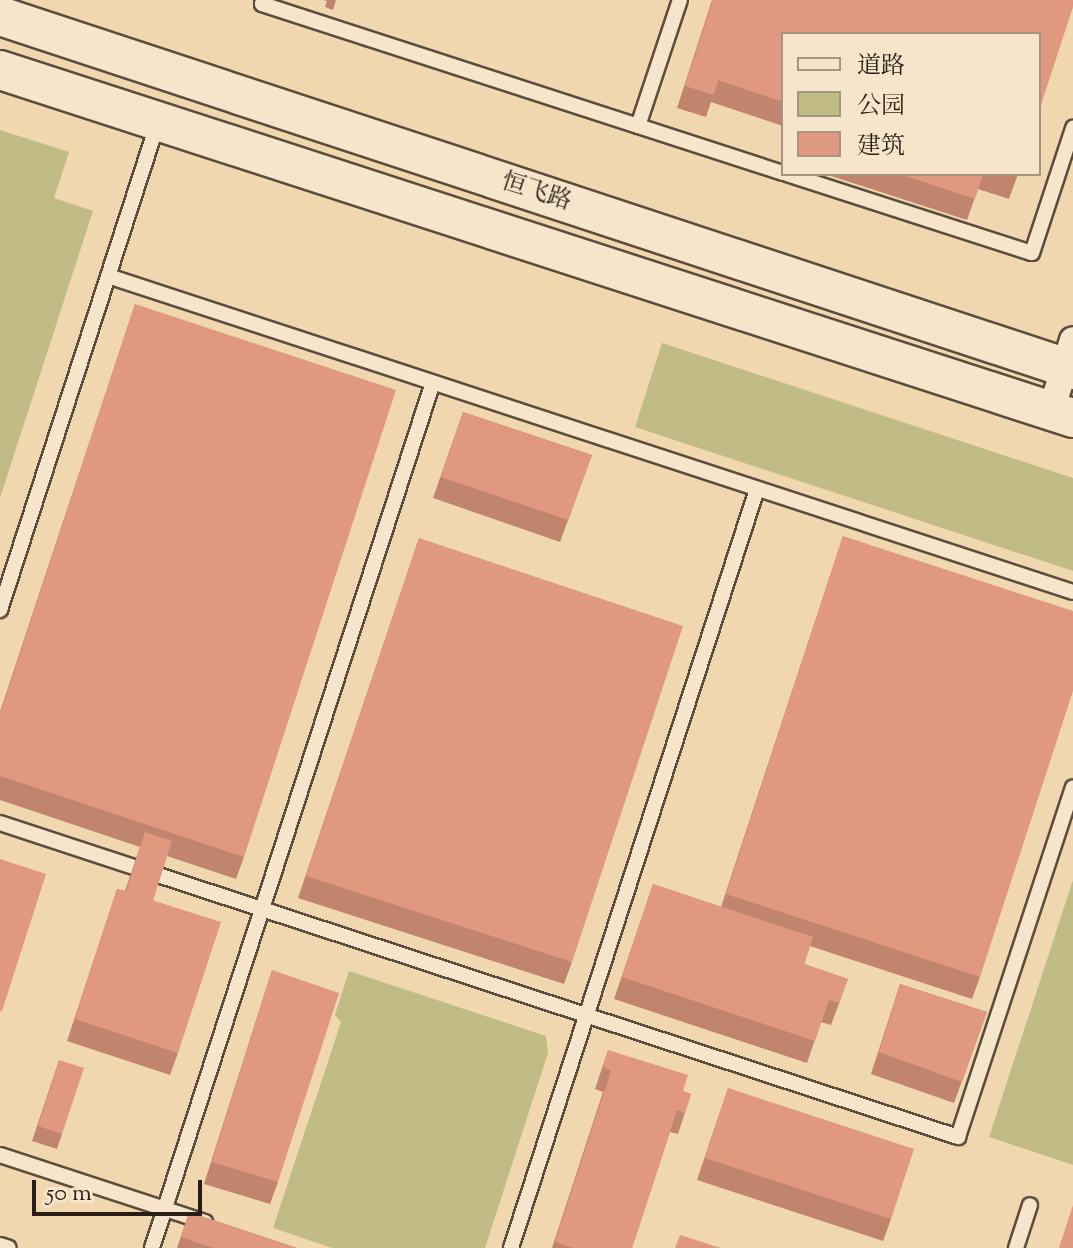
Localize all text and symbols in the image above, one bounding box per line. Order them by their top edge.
legend [781,32,1041,176]
text: 道路 [857,50,905,84]
text: 公园 [857,90,905,124]
text: 建筑 [857,130,905,164]
street label: 恒飞路 [497,168,575,218]
scale bar [36,1164,206,1214]
text: 50 m [46,1177,92,1211]

